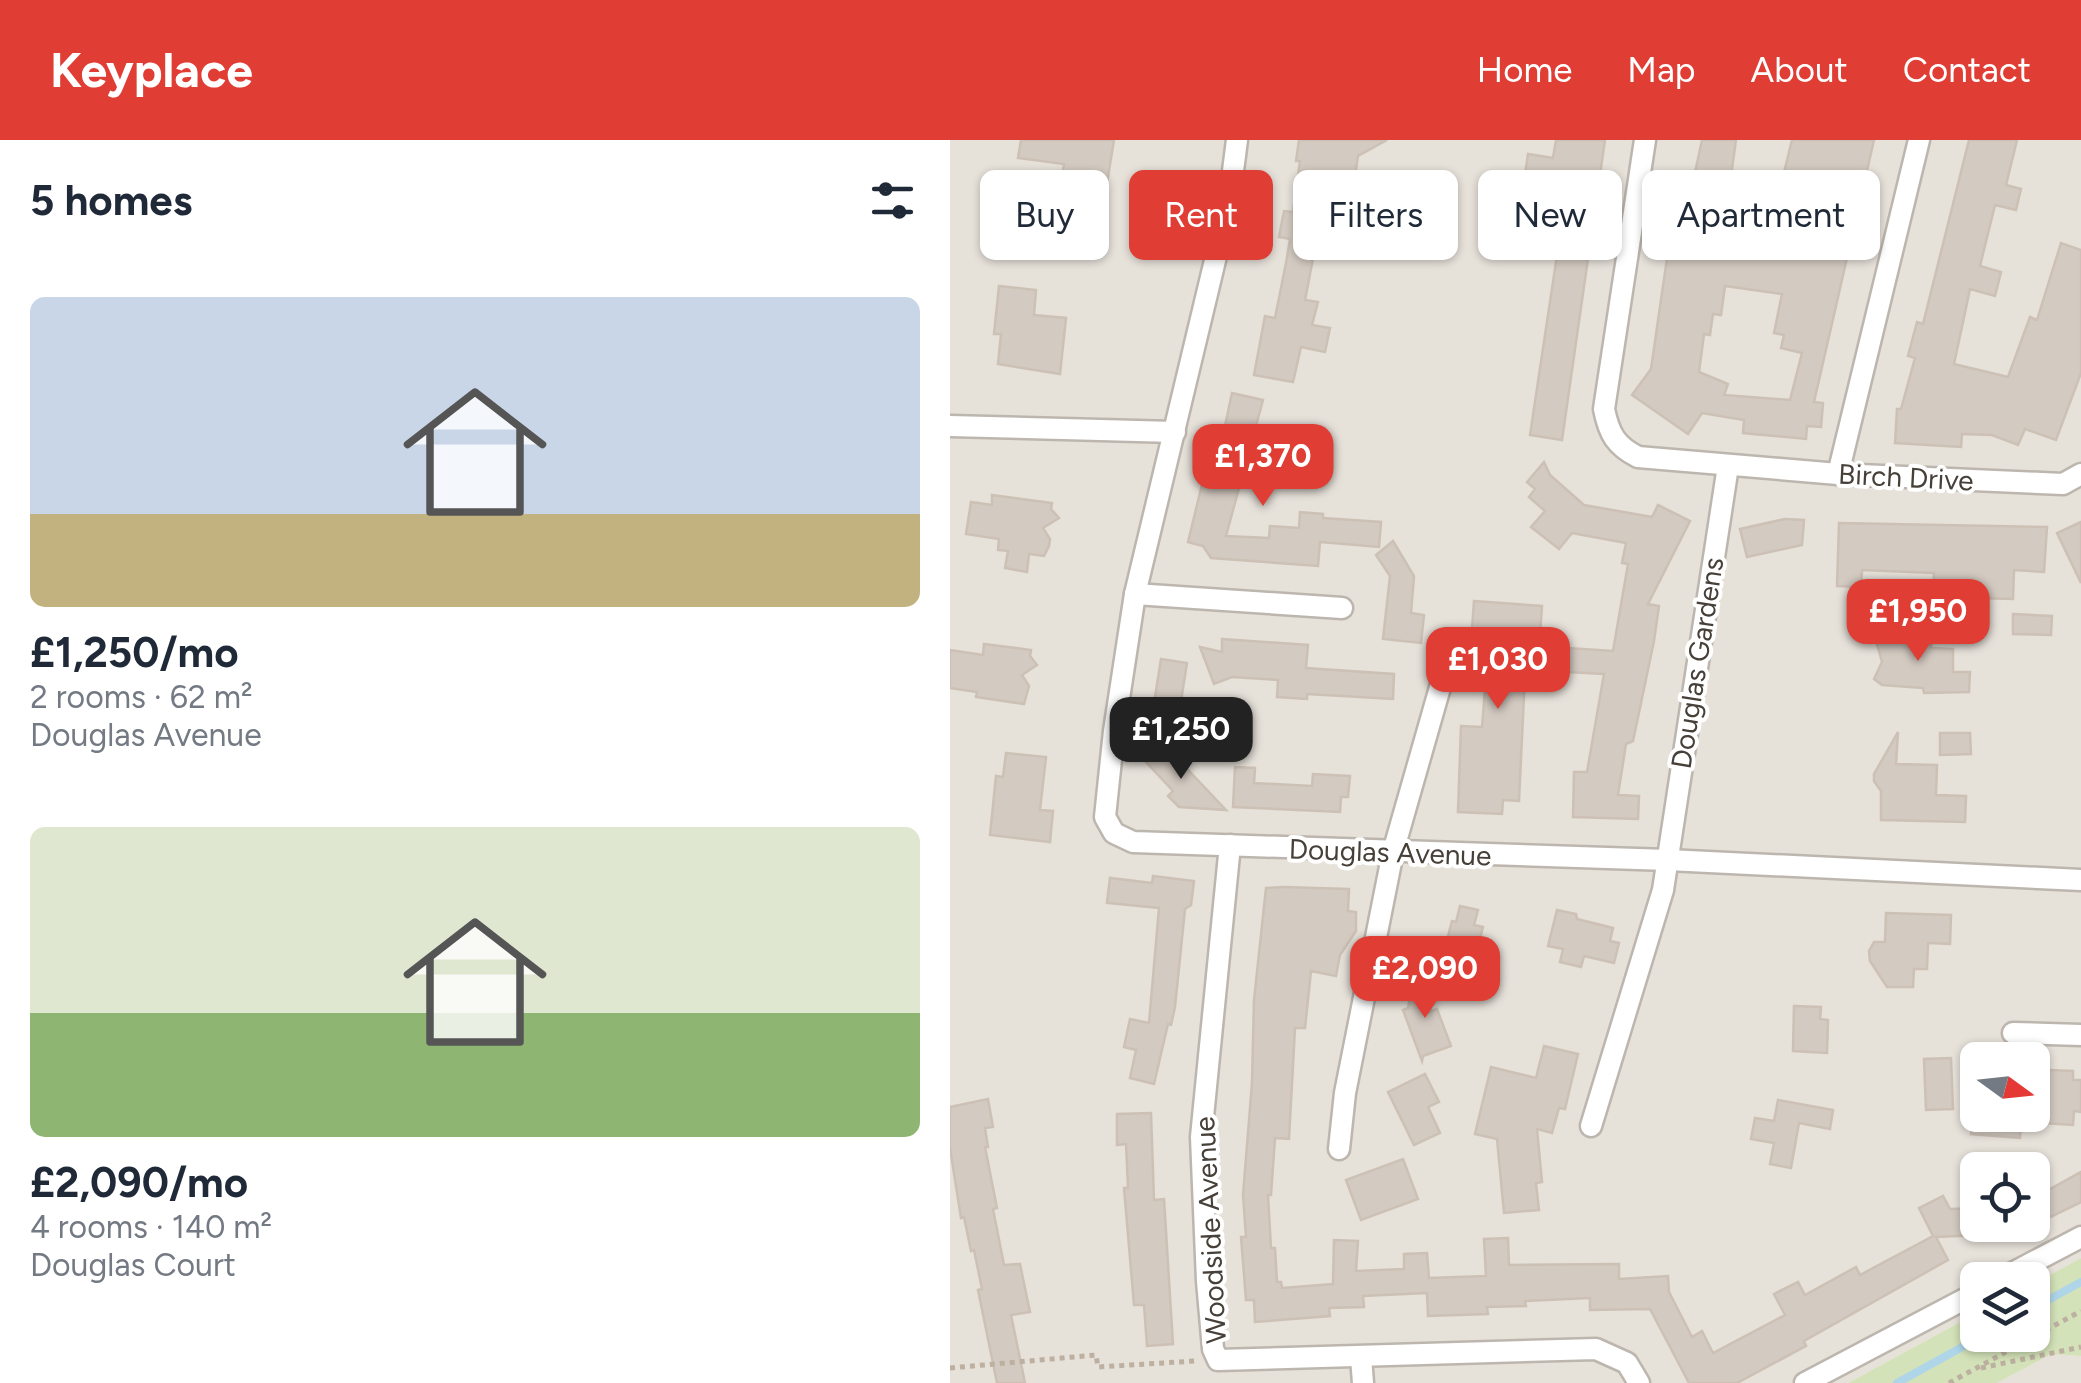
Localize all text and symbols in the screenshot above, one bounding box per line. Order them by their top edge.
text: Keyplace [50,41,253,99]
text: Home [1477,49,1572,91]
text: Map [1627,49,1696,91]
text: About [1751,49,1848,91]
text: Contact [1903,49,2031,91]
chip: Buy [980,170,1109,260]
chip: Rent [1129,170,1273,260]
chip: Filters [1293,170,1458,260]
chip: New [1478,170,1622,260]
chip: Apartment [1642,170,1880,260]
icon: filters [865,173,920,228]
text: 5 homes [30,175,192,226]
icon: home [385,362,565,542]
pin: £1,370 [1182,424,1344,509]
text: £1,370 [1214,437,1312,475]
street label: Birch Drive [1837,456,1975,498]
street label: Douglas Gardens [1664,555,1730,771]
pin: £1,950 [1837,579,1999,664]
text: £1,950 [1869,592,1967,630]
text: £1,250/mo [30,627,239,678]
pin: £1,030 [1417,627,1579,712]
text: £1,030 [1448,640,1548,678]
text: 2 rooms · 62 m² [30,678,253,716]
pin: £1,250 [1100,697,1262,782]
text: £1,250 [1132,710,1230,748]
text: Douglas Avenue [30,716,262,754]
street label: Douglas Avenue [1288,831,1492,873]
icon: home [385,892,565,1072]
pin: £2,090 [1344,936,1506,1021]
text: £2,090 [1372,949,1478,987]
north arrow [1960,1042,2050,1132]
map controls [1960,1042,2050,1352]
street label: Woodside Avenue [1187,1116,1233,1344]
button: locate [1960,1152,2050,1242]
text: £2,090/mo [30,1157,248,1208]
text: 4 rooms · 140 m² [30,1208,272,1246]
text: Douglas Court [30,1246,236,1284]
button: layers [1960,1262,2050,1352]

